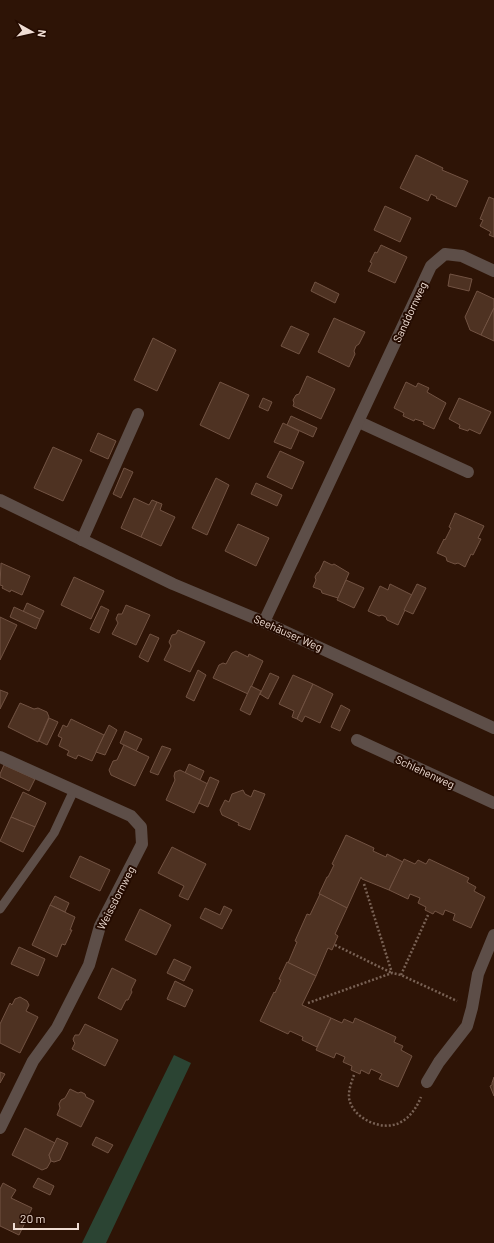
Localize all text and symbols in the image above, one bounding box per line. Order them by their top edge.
north arrow [12,12,52,52]
text: N [35,29,49,38]
street label: Sanddornweg [390,279,429,344]
street label: Seehäuser Weg [252,612,325,654]
street label: Schlehenweg [394,752,457,791]
street label: Weissdornweg [94,864,137,932]
scale bar [14,1205,78,1231]
text: 20 m [20,1211,46,1225]

